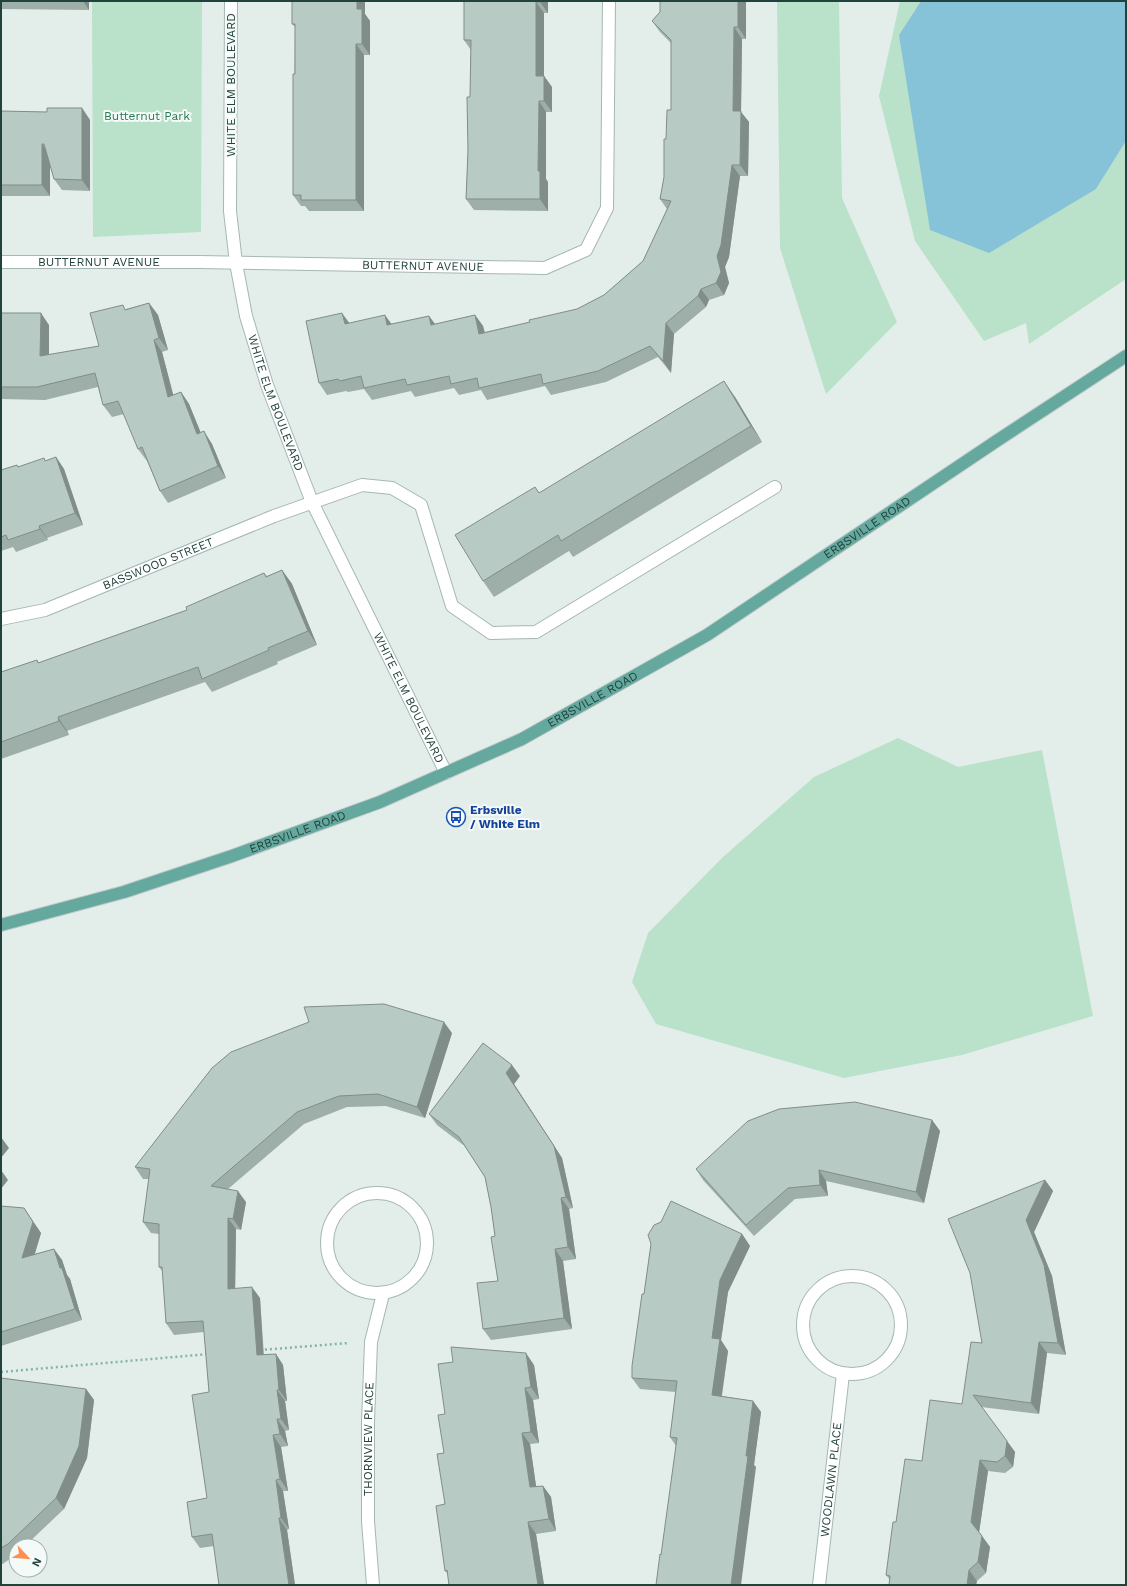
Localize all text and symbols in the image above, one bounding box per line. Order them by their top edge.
street label: WHITE ELM BOULEVARD [224,13,238,157]
park label: Butternut Park [104,109,190,123]
street label: BUTTERNUT AVENUE [38,255,160,269]
street label: BUTTERNUT AVENUE [362,258,484,274]
street label: WHITE ELM BOULEVARD [245,333,306,473]
street label: ERBSVILLE ROAD [821,494,913,562]
street label: BASSWOOD STREET [101,535,215,593]
street label: WHITE ELM BOULEVARD [371,630,447,765]
street label: ERBSVILLE ROAD [545,668,640,730]
place label: Erbsville / White Elm [470,803,540,831]
bus stop icon: Erbsville / White Elm [445,806,467,828]
street label: ERBSVILLE ROAD [247,808,348,856]
street label: THORNVIEW PLACE [361,1381,377,1496]
street label: WOODLAWN PLACE [818,1421,844,1538]
north arrow [8,1538,48,1578]
text: N [29,1556,44,1569]

